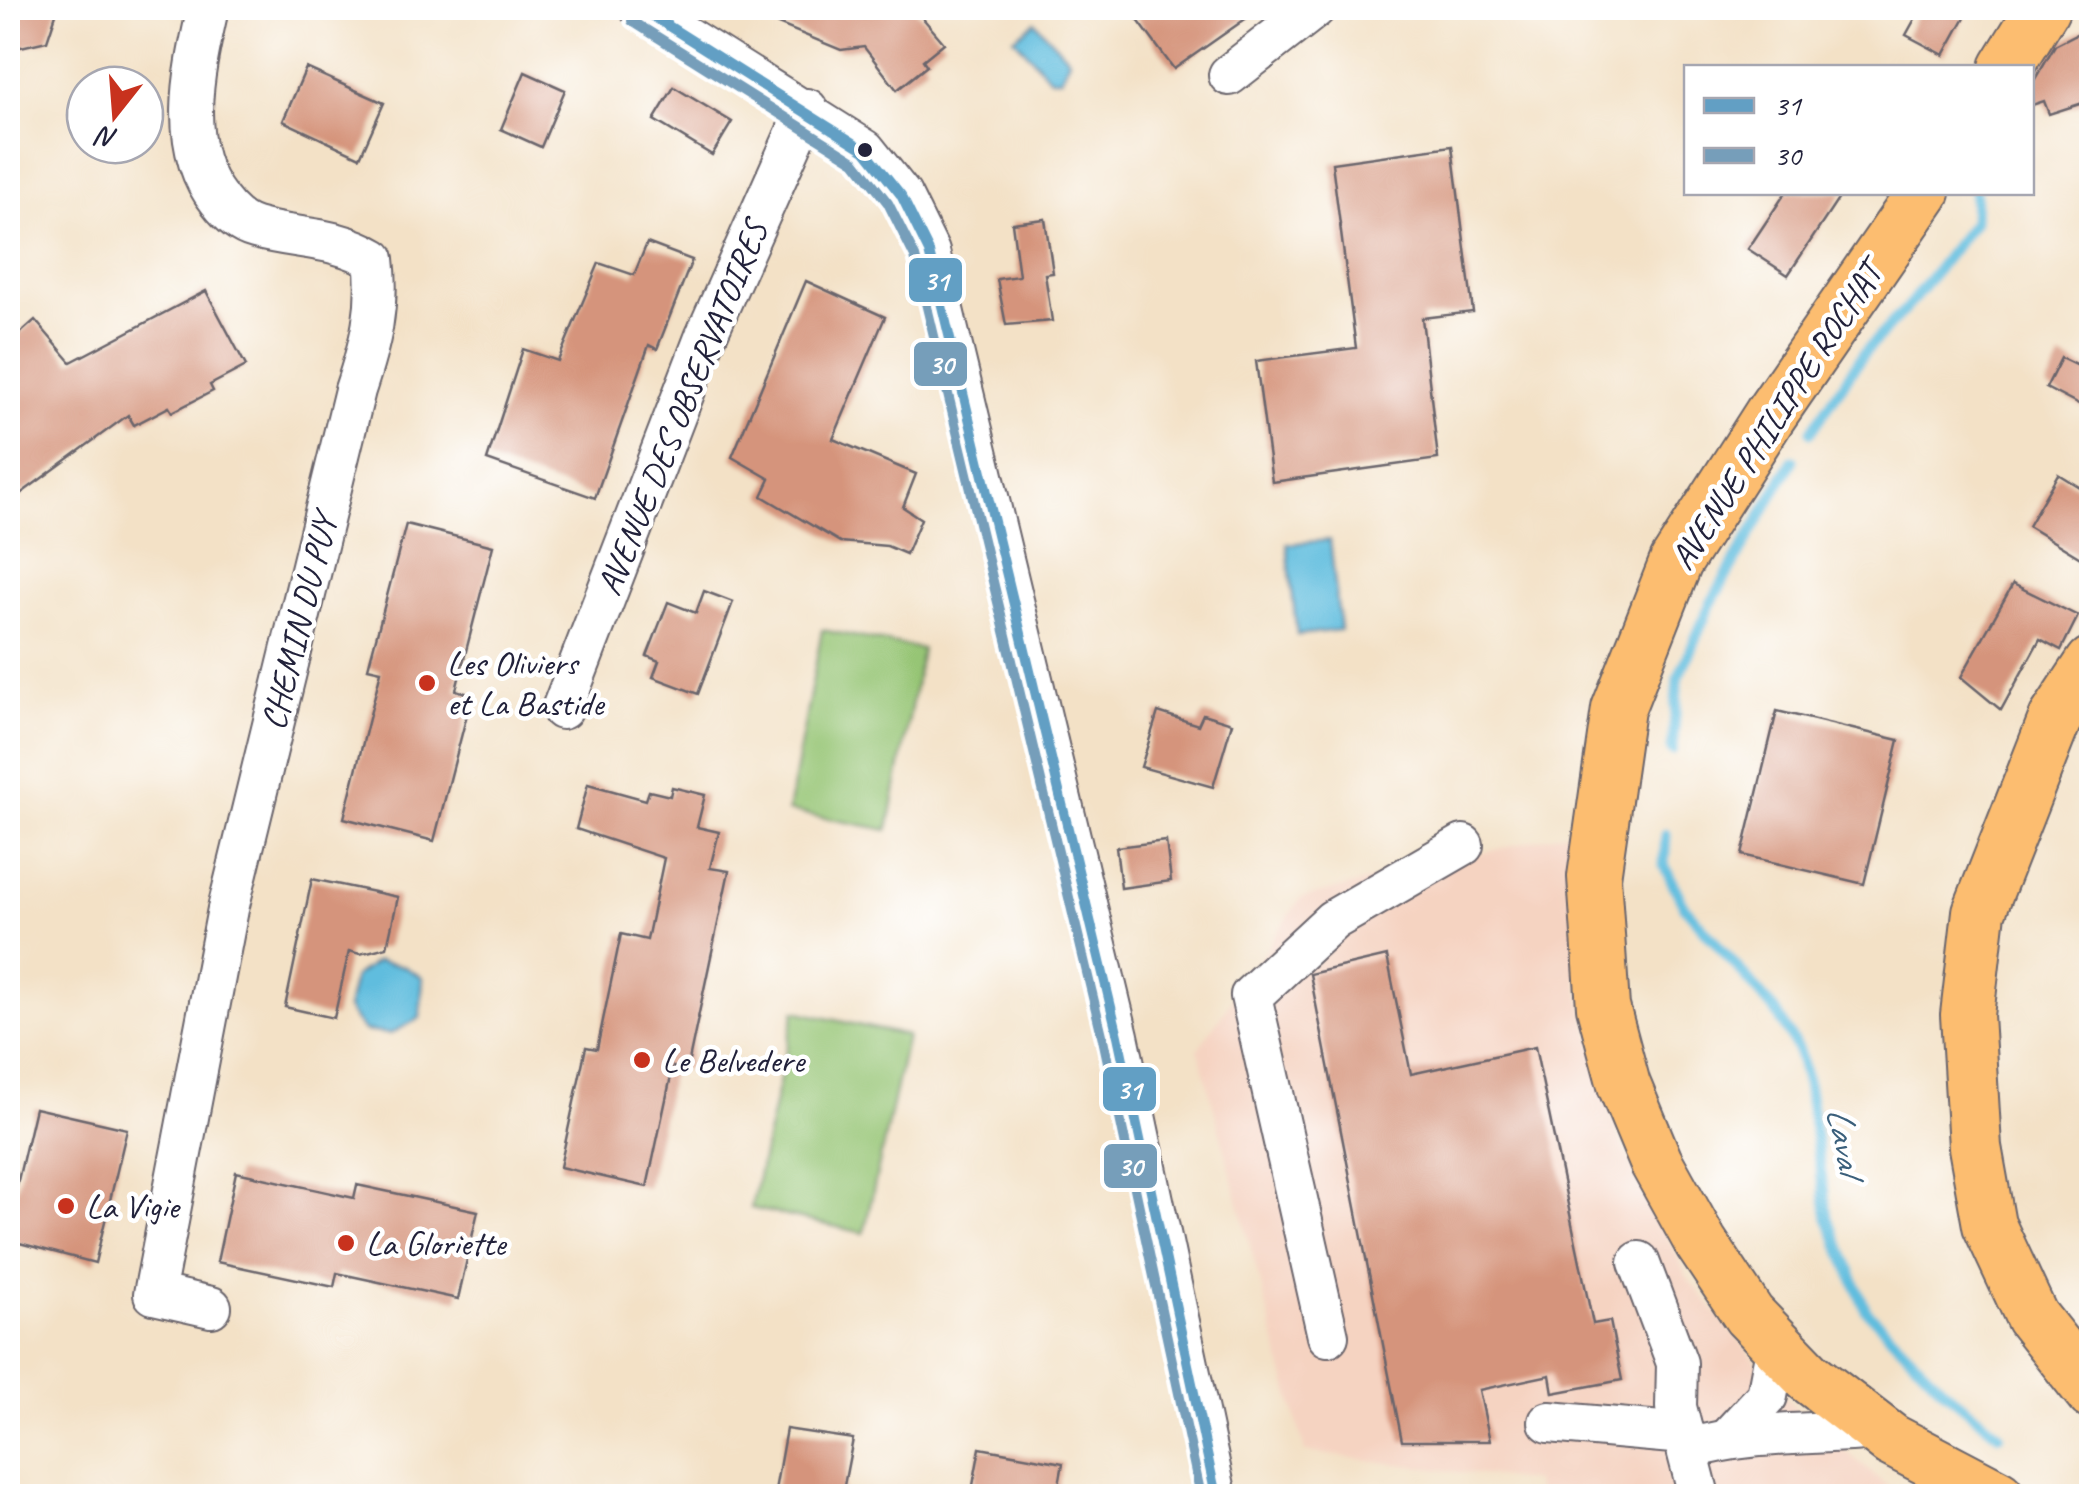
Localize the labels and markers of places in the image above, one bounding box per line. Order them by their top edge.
unlabelled marker [855,140,875,160]
place label: Les Oliviers et La Bastide [447,641,606,726]
marker: Les Oliviers et La Bastide [416,672,438,694]
place label: Le Belvedere [662,1038,807,1083]
marker: Le Belvedere [631,1049,653,1071]
place label: La Vigie [86,1184,181,1229]
marker: La Vigie [55,1195,77,1217]
place label: La Gloriette [366,1221,508,1266]
marker: La Gloriette [335,1232,357,1254]

